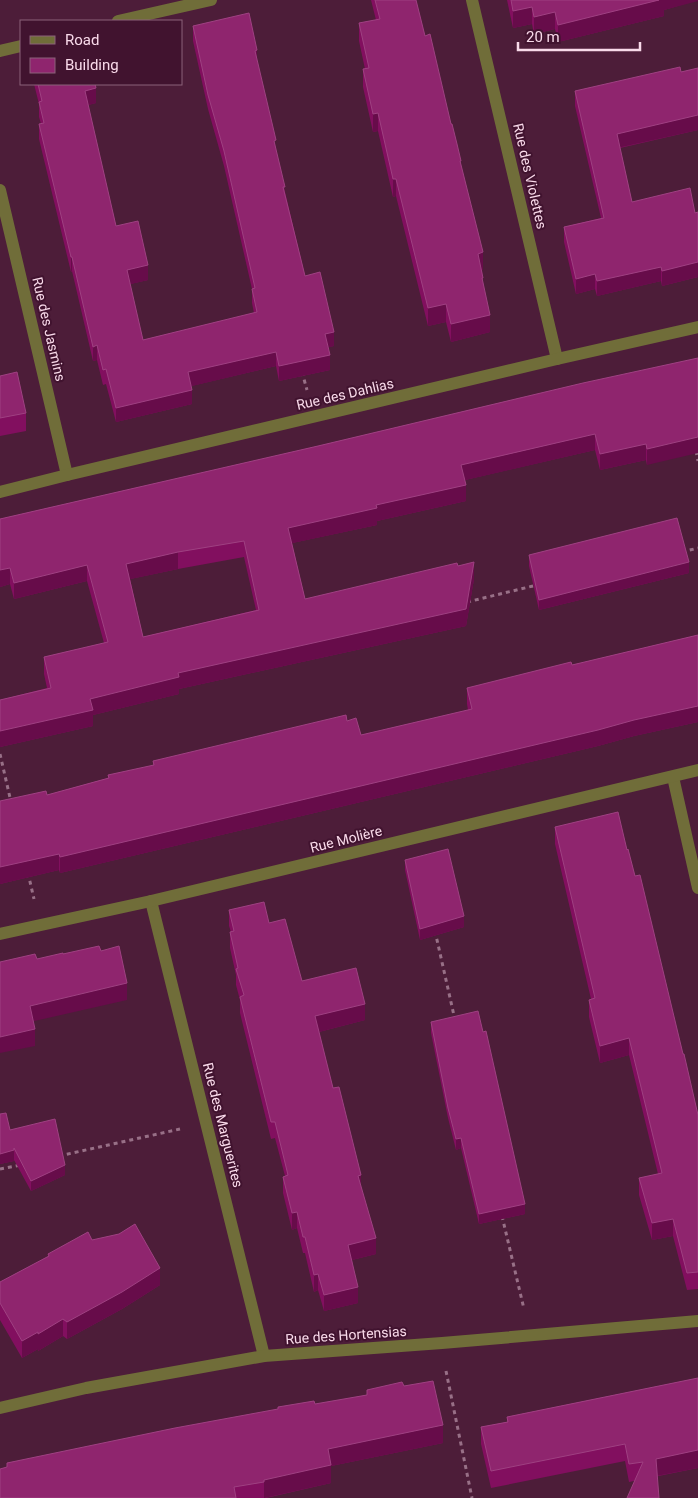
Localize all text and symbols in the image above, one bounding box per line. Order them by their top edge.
legend [20,20,182,85]
scale bar [518,20,640,52]
text: 20 m [526,28,560,46]
text: Road [65,31,99,49]
text: Building [65,56,119,74]
street label: Rue des Violettes [510,121,550,231]
street label: Rue des Jasmins [29,275,69,383]
street label: Rue des Dahlias [295,375,395,413]
street label: Rue Molière [308,822,384,856]
street label: Rue des Marguerites [200,1061,246,1189]
street label: Rue des Hortensias [285,1323,407,1347]

